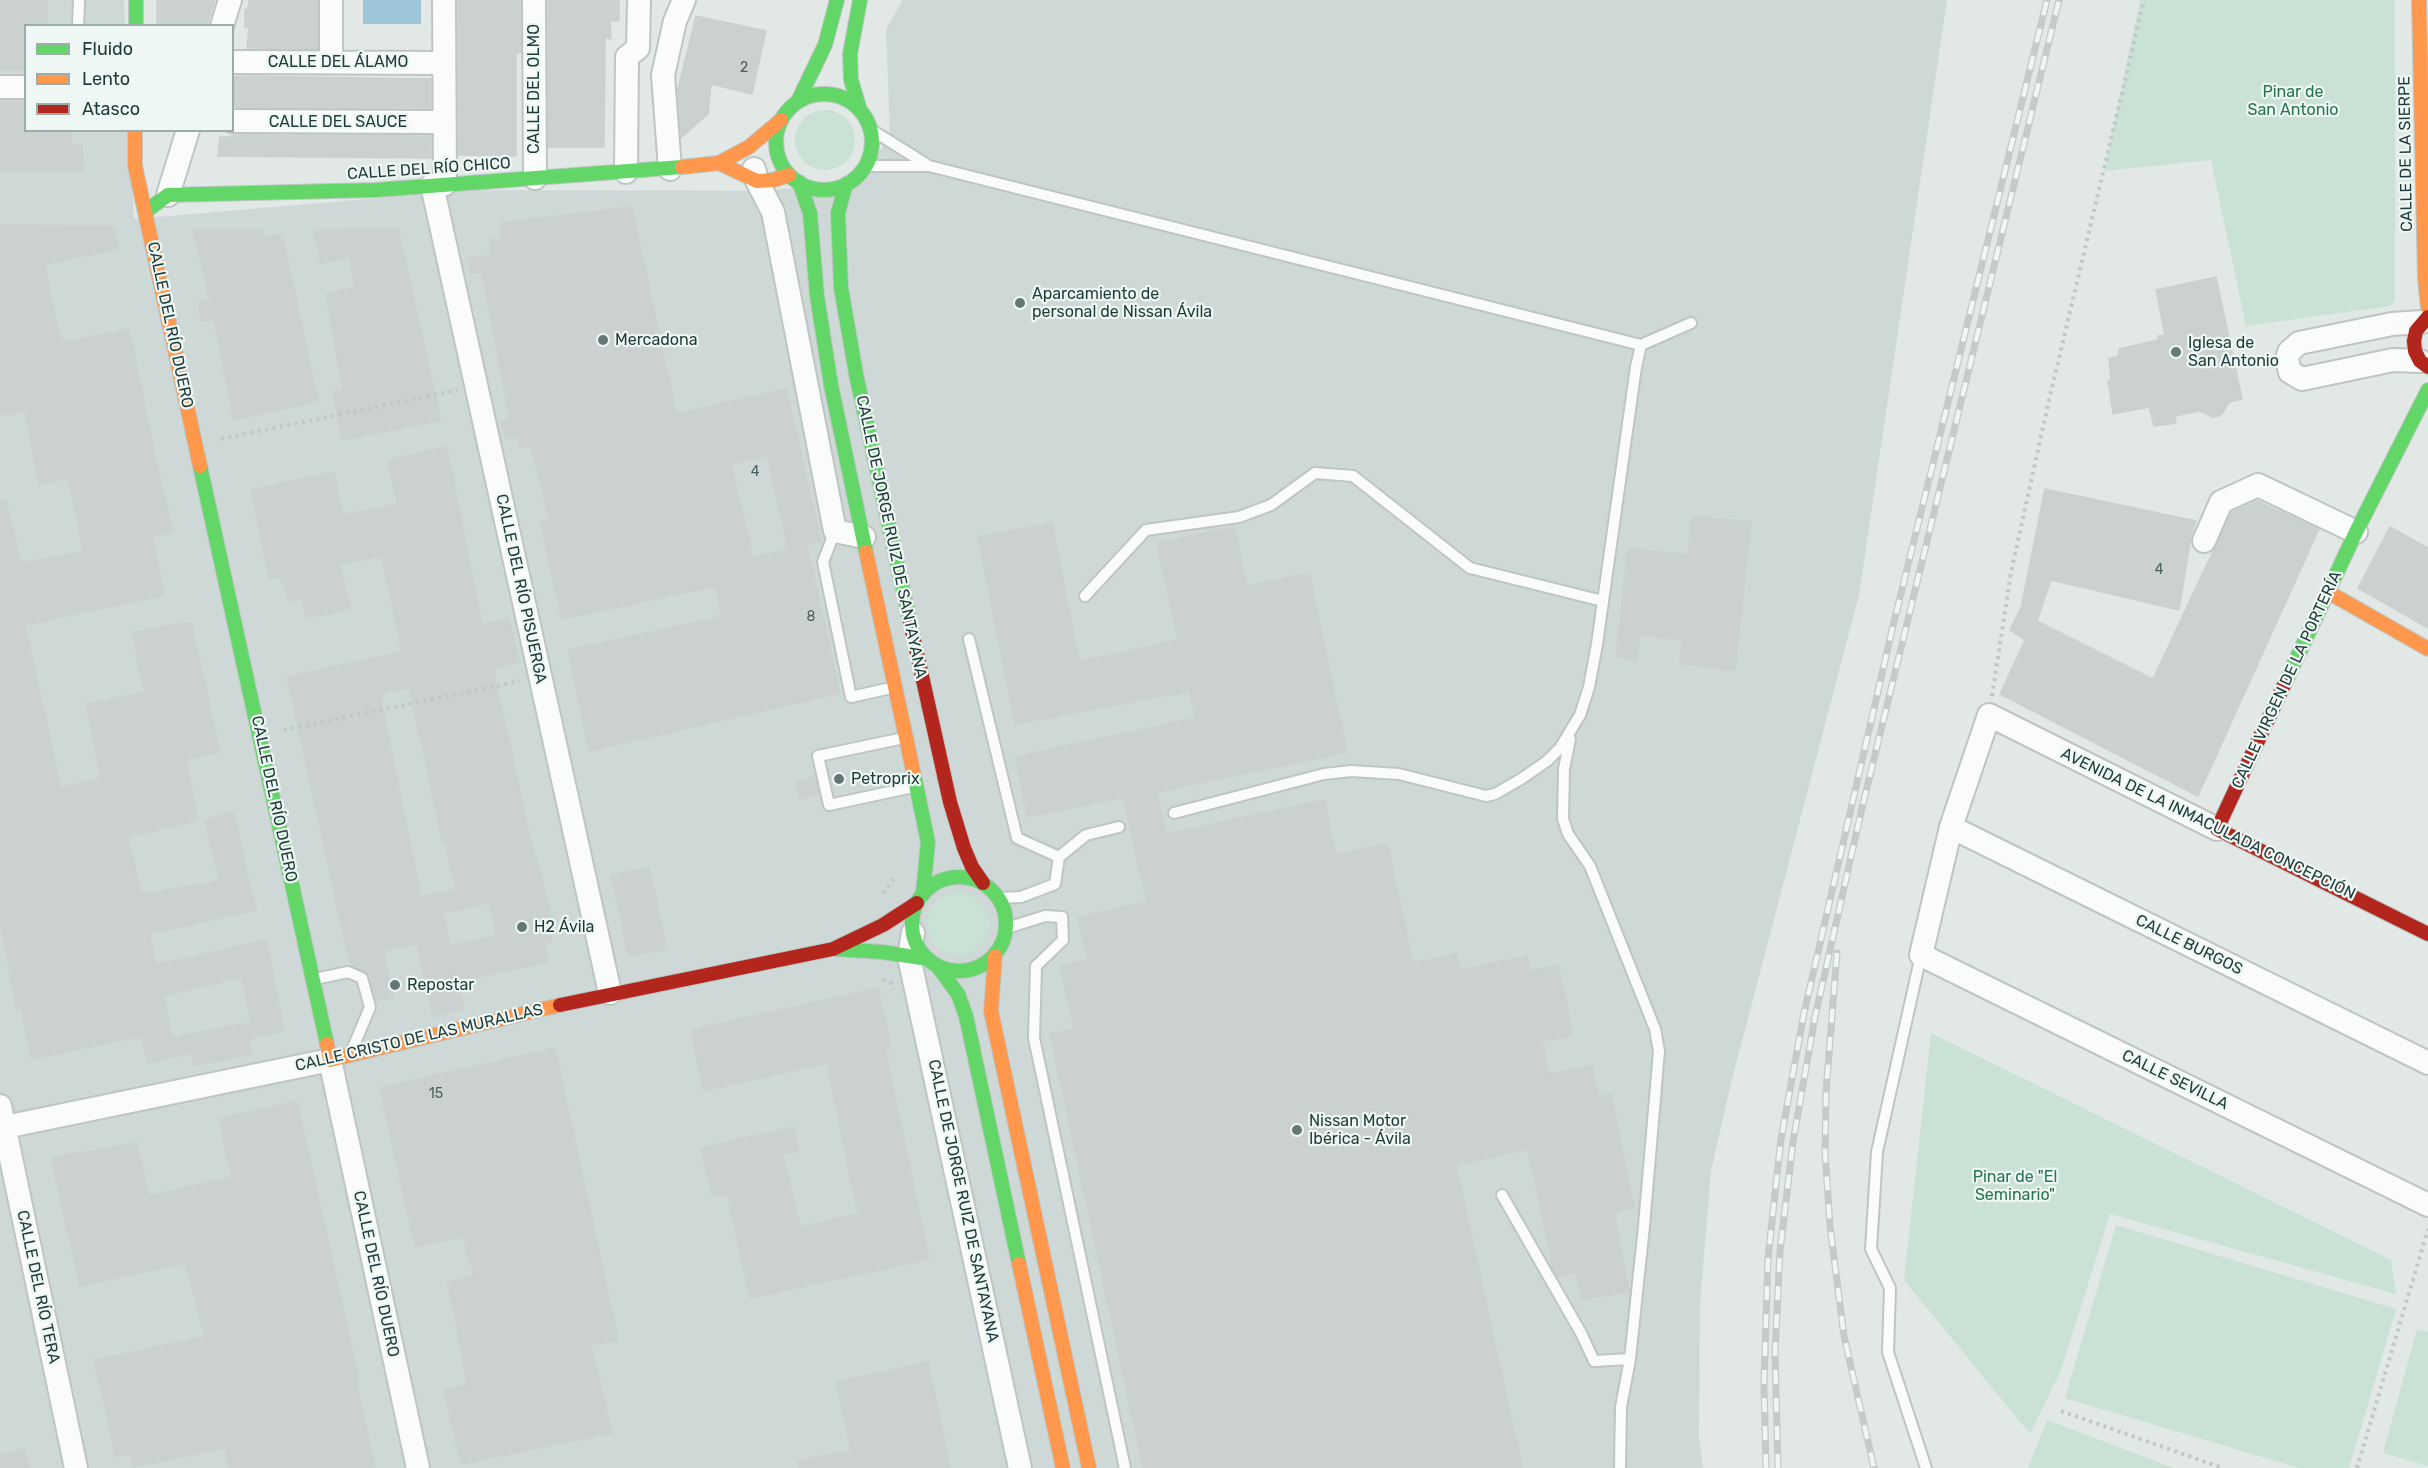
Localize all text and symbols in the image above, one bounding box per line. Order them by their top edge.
legend [24,24,234,132]
street label: CALLE DEL OLMO [524,24,544,154]
text: Fluido [82,38,133,60]
street label: CALLE DEL ÁLAMO [268,52,408,72]
house number: 2 [740,60,748,76]
text: Lento [82,68,130,90]
street label: CALLE DE LA SIERPE [2395,76,2417,232]
park label: Pinar de San Antonio [2248,82,2338,120]
text: Atasco [82,98,140,120]
street label: CALLE DEL SAUCE [269,112,407,132]
street label: CALLE DEL RÍO CHICO [346,154,512,184]
street label: CALLE DEL RÍO DUERO [143,240,197,410]
place label: Aparcamiento de personal de Nissan Ávila [1032,284,1212,322]
marker: Aparcamiento de personal de Nissan Ávila [1013,296,1027,310]
place label: Mercadona [615,330,697,350]
marker: Mercadona [596,333,610,347]
place label: Iglesa de San Antonio [2188,333,2279,371]
marker: Iglesa de San Antonio [2169,345,2183,359]
street label: CALLE DE JORGE RUIZ DE SANTAYANA [852,394,930,680]
house number: 4 [751,464,759,480]
street label: CALLE DEL RÍO PISUERGA [491,492,551,686]
house number: 4 [2155,562,2163,578]
street label: CALLE VIRGEN DE LA PORTERÍA [2228,568,2346,792]
house number: 8 [807,609,815,625]
street label: CALLE DEL RÍO DUERO [247,714,301,884]
street label: AVENIDA DE LA INMACULADA CONCEPCIÓN [2058,744,2358,904]
place label: Petroprix [851,769,920,789]
marker: Petroprix [832,772,846,786]
street label: CALLE BURGOS [2132,911,2246,979]
place label: H2 Ávila [534,917,594,937]
marker: H2 Ávila [515,920,529,934]
place label: Repostar [407,975,474,995]
marker: Repostar [388,978,402,992]
street label: CALLE CRISTO DE LAS MURALLAS [293,1000,545,1076]
street label: CALLE SEVILLA [2119,1046,2231,1114]
street label: CALLE DE JORGE RUIZ DE SANTAYANA [924,1058,1002,1344]
house number: 15 [429,1086,443,1102]
place label: Nissan Motor Ibérica - Ávila [1309,1111,1411,1149]
marker: Nissan Motor Ibérica - Ávila [1290,1123,1304,1137]
park label: Pinar de "El Seminario" [1973,1167,2057,1205]
street label: CALLE DEL RÍO DUERO [349,1189,403,1359]
street label: CALLE DEL RÍO TERA [12,1209,64,1365]

